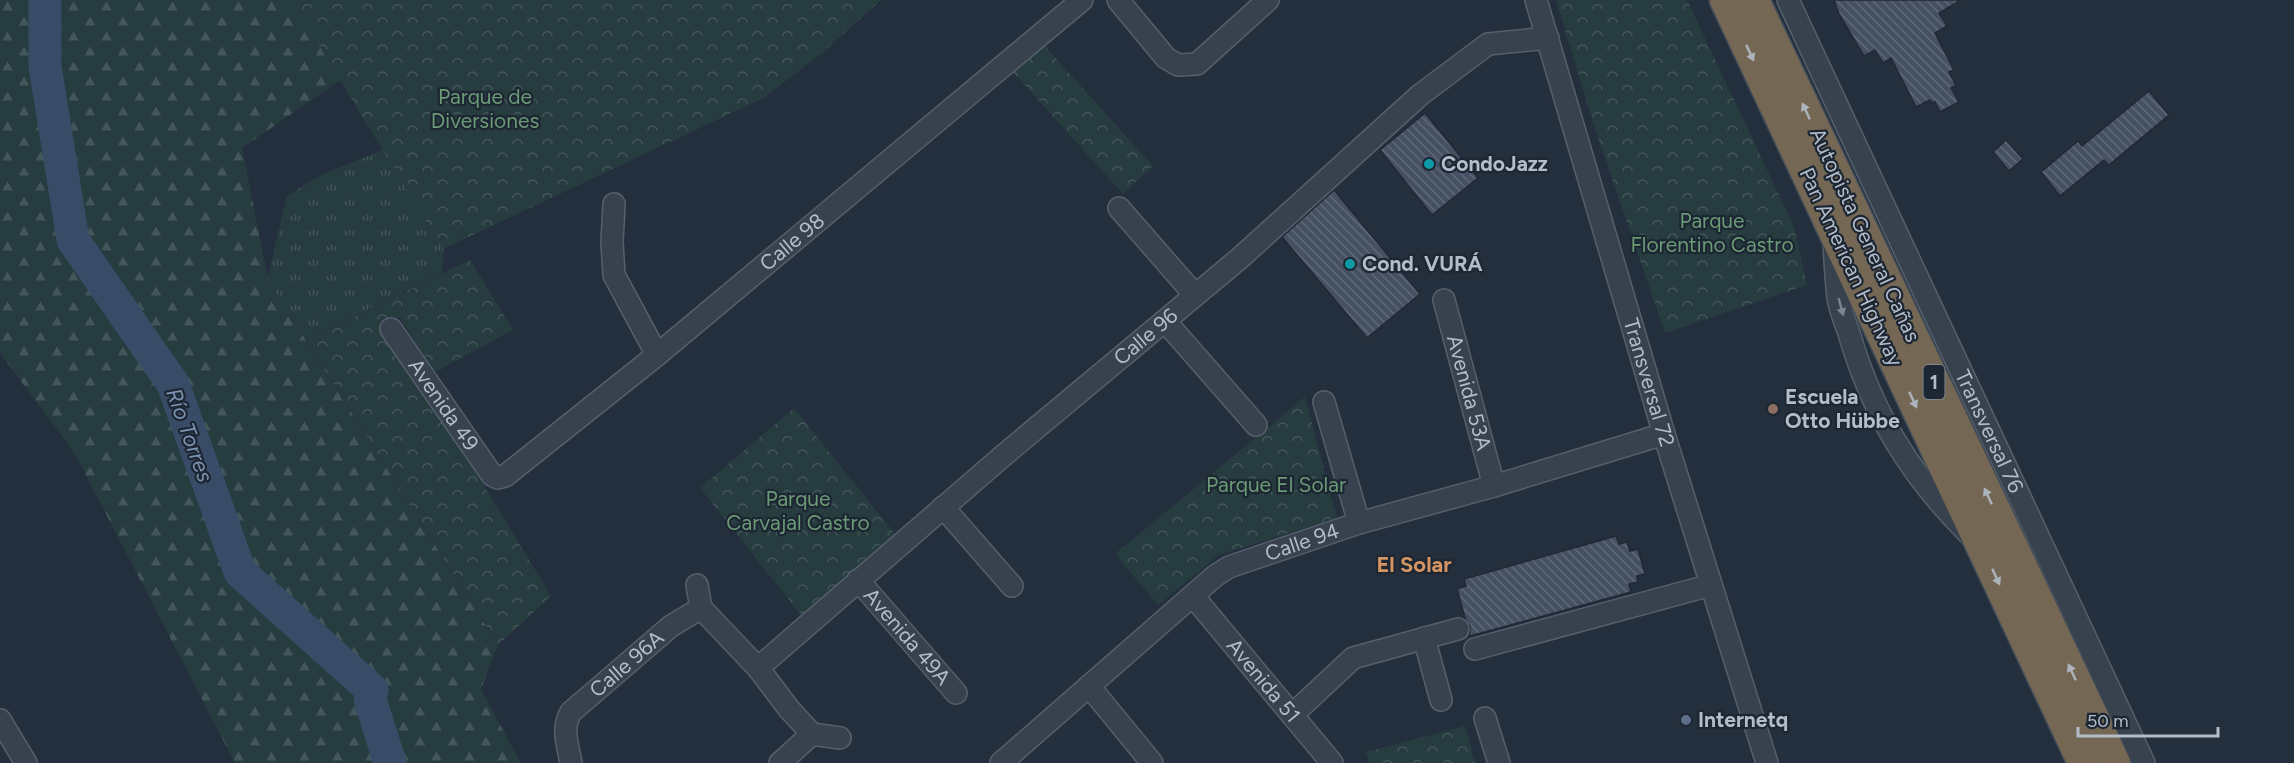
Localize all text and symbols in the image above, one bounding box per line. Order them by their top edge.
one-way arrow [1746,44,1755,61]
park label: Parque de Diversiones [431,84,539,133]
one-way arrow [1802,102,1811,119]
street label: Autopista General Cañas [1805,124,1926,346]
place label: CondoJazz [1441,151,1548,176]
marker: CondoJazz [1422,157,1436,171]
street label: Pan American Highway [1794,163,1909,370]
street label: Calle 98 [755,208,829,276]
park label: Parque Florentino Castro [1630,208,1794,257]
place label: Cond. VURÁ [1362,251,1483,276]
marker: Cond. VURÁ [1343,257,1357,271]
one-way arrow [1837,298,1846,316]
street label: Calle 96 [1108,302,1182,370]
street label: Transversal 72 [1619,315,1680,450]
street label: Avenida 53A [1442,332,1497,453]
street label: Avenida 49 [403,354,484,455]
road number: 1 [1924,365,1944,399]
street label: Transversal 76 [1950,366,2029,497]
water label: Río Torres [160,384,219,486]
place label: Escuela Otto Hübbe [1785,384,1900,433]
one-way arrow [1909,392,1918,409]
marker: Escuela Otto Hübbe [1766,402,1780,416]
park label: Parque El Solar [1206,472,1346,497]
park label: Parque Carvajal Castro [726,486,870,535]
one-way arrow [1984,487,1993,504]
street label: Calle 94 [1262,518,1342,566]
district label: El Solar [1376,551,1452,578]
one-way arrow [1992,569,2001,586]
street label: Avenida 49A [859,583,956,690]
street label: Calle 96A [584,625,669,702]
street label: Avenida 51 [1222,633,1306,727]
one-way arrow [2067,664,2076,681]
scale bar [2078,700,2218,738]
place label: Internetq [1698,707,1788,732]
text: 50 m [2087,710,2129,732]
marker: Internetq [1679,713,1693,727]

